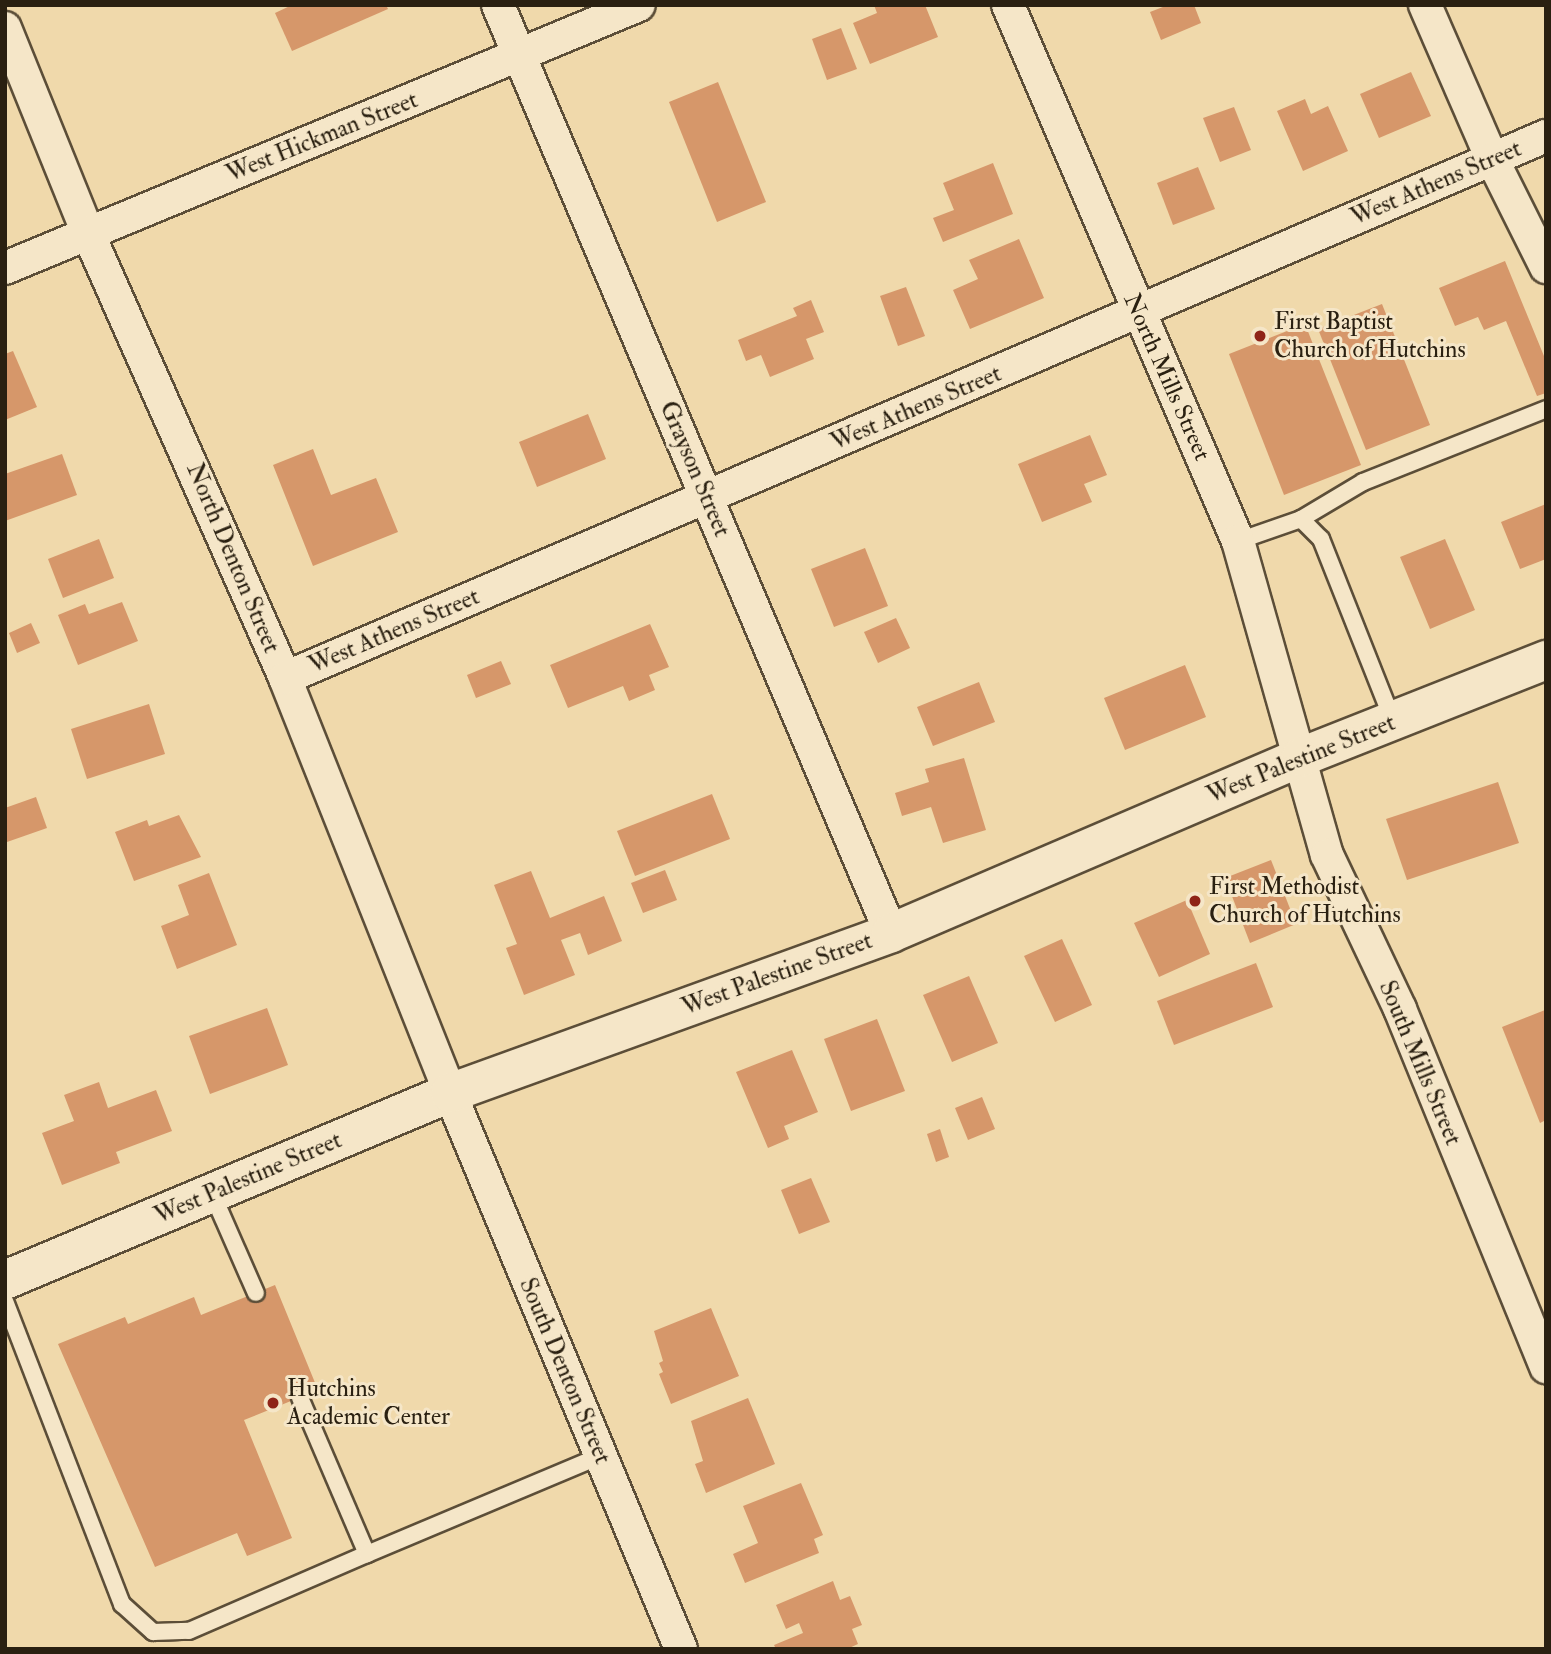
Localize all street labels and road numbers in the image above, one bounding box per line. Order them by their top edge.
street label: West Hickman Street [222,85,422,189]
street label: West Athens Street [1346,134,1526,232]
street label: North Mills Street [1117,289,1217,465]
street label: West Athens Street [826,359,1006,457]
street label: Grayson Street [654,397,736,541]
street label: North Denton Street [180,459,286,657]
street label: West Athens Street [304,582,484,680]
street label: West Palestine Street [1203,708,1399,810]
street label: West Palestine Street [678,926,876,1022]
street label: South Mills Street [1372,977,1468,1149]
street label: West Palestine Street [150,1126,346,1230]
street label: South Denton Street [513,1274,617,1468]

